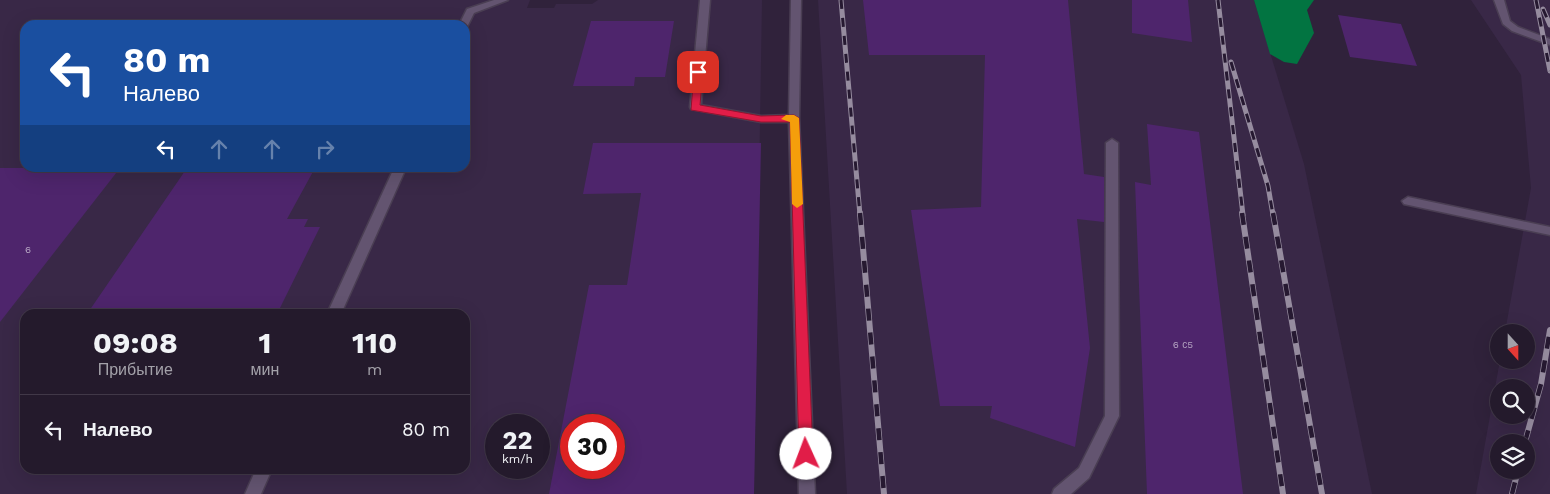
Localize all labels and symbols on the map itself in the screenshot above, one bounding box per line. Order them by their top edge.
pin [677,51,719,93]
house number: 6 [25,244,31,255]
north arrow [1490,324,1535,369]
house number: 6 с5 [1173,339,1193,350]
speed limit sign: 30 [560,414,625,479]
position arrow [779,427,831,479]

